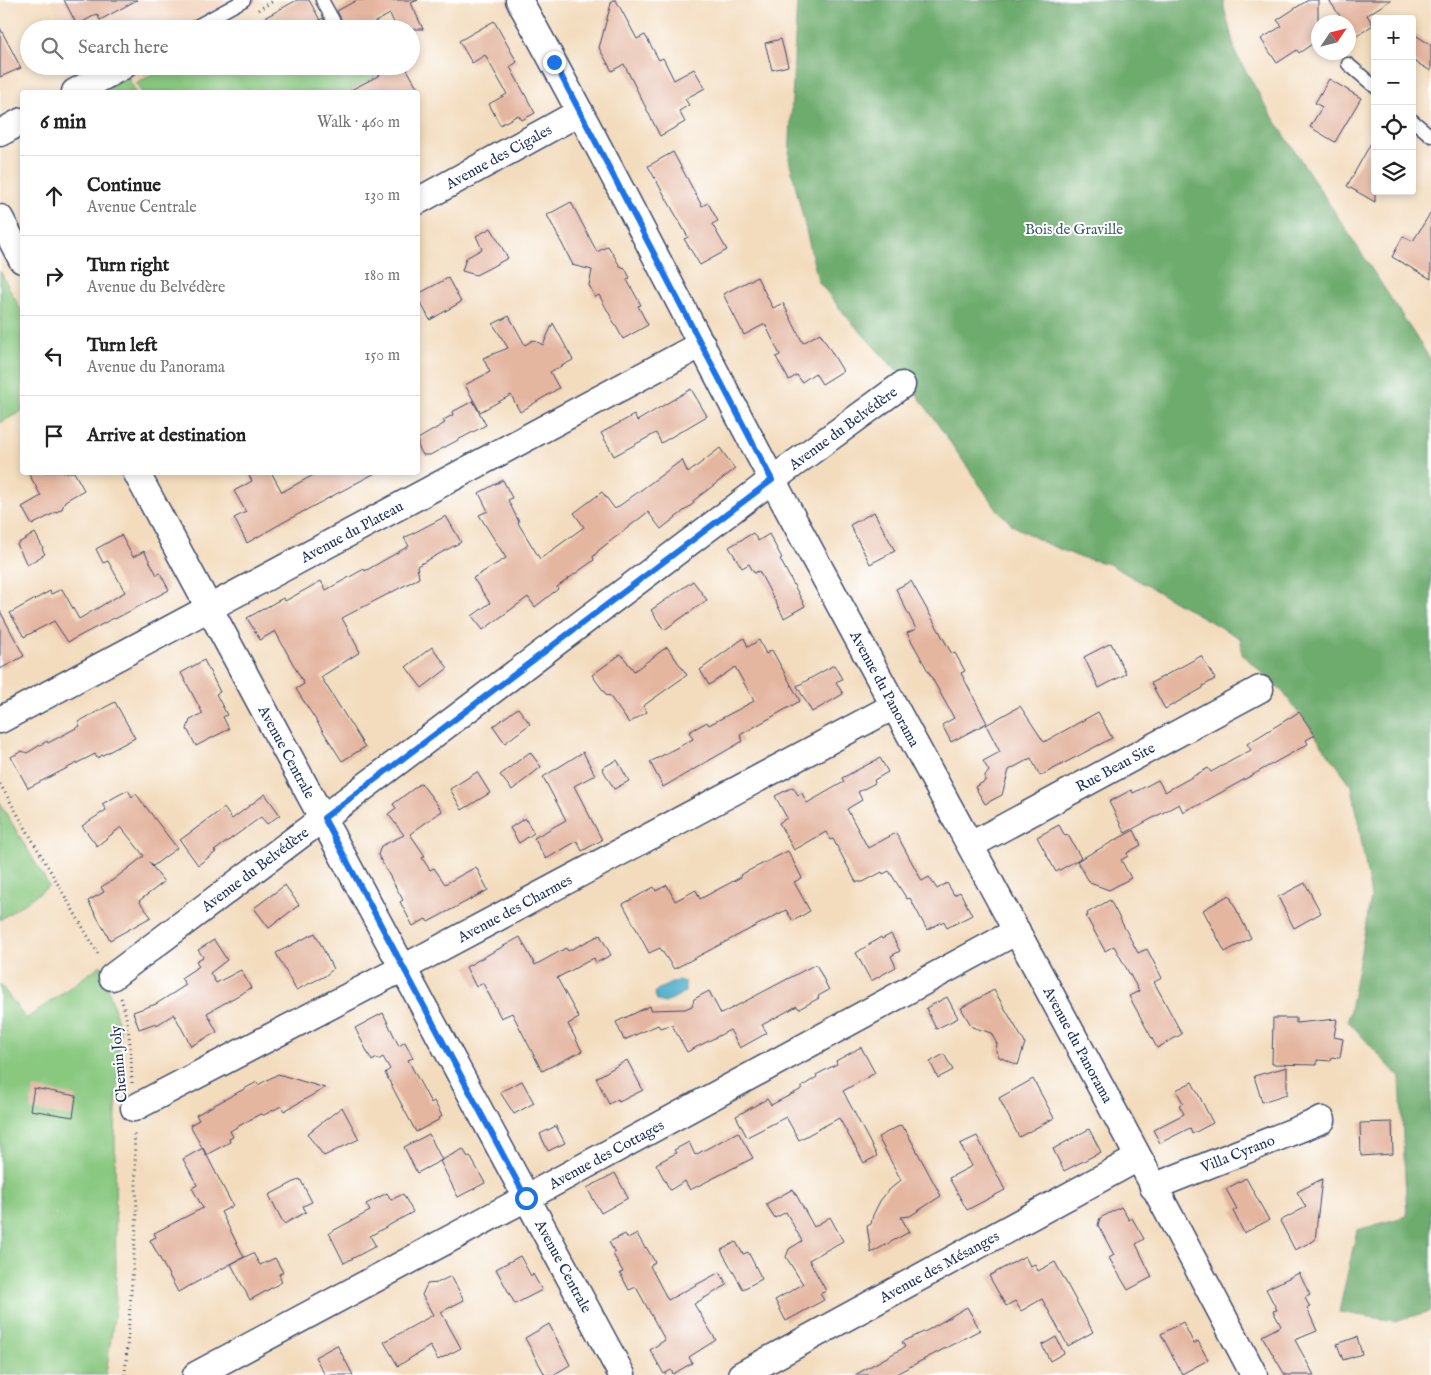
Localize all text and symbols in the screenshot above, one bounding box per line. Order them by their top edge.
north arrow [1311,15,1356,60]
map controls [1371,15,1416,195]
button: + [1371,15,1416,60]
search box [20,20,420,75]
icon: search [38,34,66,62]
text: Search here [78,36,169,60]
route end [543,51,566,74]
button: − [1371,60,1416,105]
button: locate [1371,105,1416,150]
text: 6 min [40,109,86,136]
text: Walk · 460 m [317,113,400,133]
street label: Avenue des Cigales [441,120,555,194]
button: layers [1371,150,1416,195]
text: Continue [87,174,161,198]
icon: ahead [40,182,68,210]
text: 130 m [364,186,400,206]
text: Avenue Centrale [87,198,197,218]
park label: Bois de Graville [1025,220,1123,239]
text: Turn right [87,254,169,278]
icon: right [40,262,68,290]
text: 180 m [364,266,400,286]
text: Avenue du Belvédère [87,278,225,298]
text: Turn left [87,334,158,358]
icon: left [40,342,68,370]
text: 150 m [365,346,400,366]
text: Avenue du Panorama [87,358,225,378]
street label: Avenue du Belvédère [784,382,901,475]
icon: arrive [40,422,68,450]
text: Arrive at destination [87,424,246,448]
street label: Avenue du Plateau [296,496,407,567]
street label: Avenue du Panorama [845,627,924,751]
street label: Avenue Centrale [253,701,319,802]
street label: Rue Beau Site [1072,738,1158,796]
street label: Avenue du Belvédère [197,823,313,917]
street label: Avenue des Charmes [453,870,575,947]
street label: Avenue du Panorama [1039,982,1118,1107]
street label: Chemin Joly [106,1024,132,1103]
street label: Avenue des Cottages [545,1115,667,1194]
street label: Villa Cyrano [1197,1130,1277,1177]
route start [515,1187,538,1210]
street label: Avenue Centrale [530,1216,596,1316]
street label: Avenue des Mésanges [875,1226,1002,1307]

